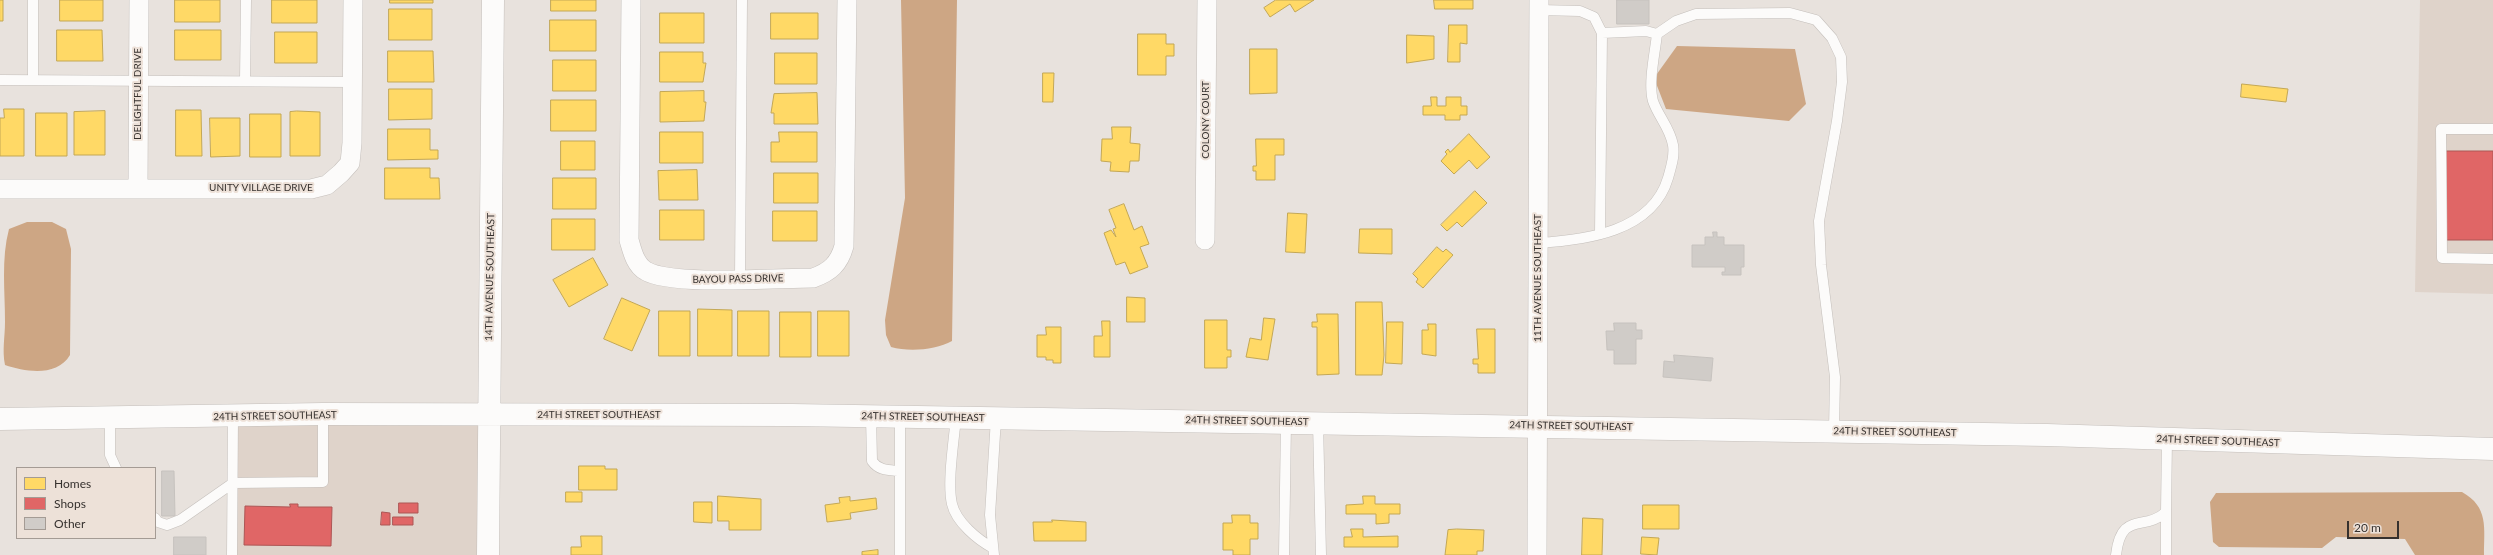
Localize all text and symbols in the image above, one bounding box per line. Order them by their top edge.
street label: DELIGHTFUL DRIVE [132,48,144,140]
street label: COLONY COURT [1200,81,1212,159]
street label: UNITY VILLAGE DRIVE [209,182,313,194]
street label: 14TH AVENUE SOUTHEAST [483,213,497,341]
street label: 11TH AVENUE SOUTHEAST [1532,214,1544,342]
street label: BAYOU PASS DRIVE [692,272,784,286]
street label: 24TH STREET SOUTHEAST [213,409,337,423]
street label: 24TH STREET SOUTHEAST [537,409,661,421]
street label: 24TH STREET SOUTHEAST [861,410,985,424]
street label: 24TH STREET SOUTHEAST [1185,414,1309,428]
street label: 24TH STREET SOUTHEAST [1509,419,1633,433]
street label: 24TH STREET SOUTHEAST [1833,425,1957,439]
street label: 24TH STREET SOUTHEAST [2156,433,2280,449]
legend [16,467,156,539]
text: Homes [54,476,91,491]
text: Shops [54,496,86,511]
scale bar [2349,513,2401,539]
text: Other [54,516,85,531]
text: 20 m [2354,520,2381,535]

